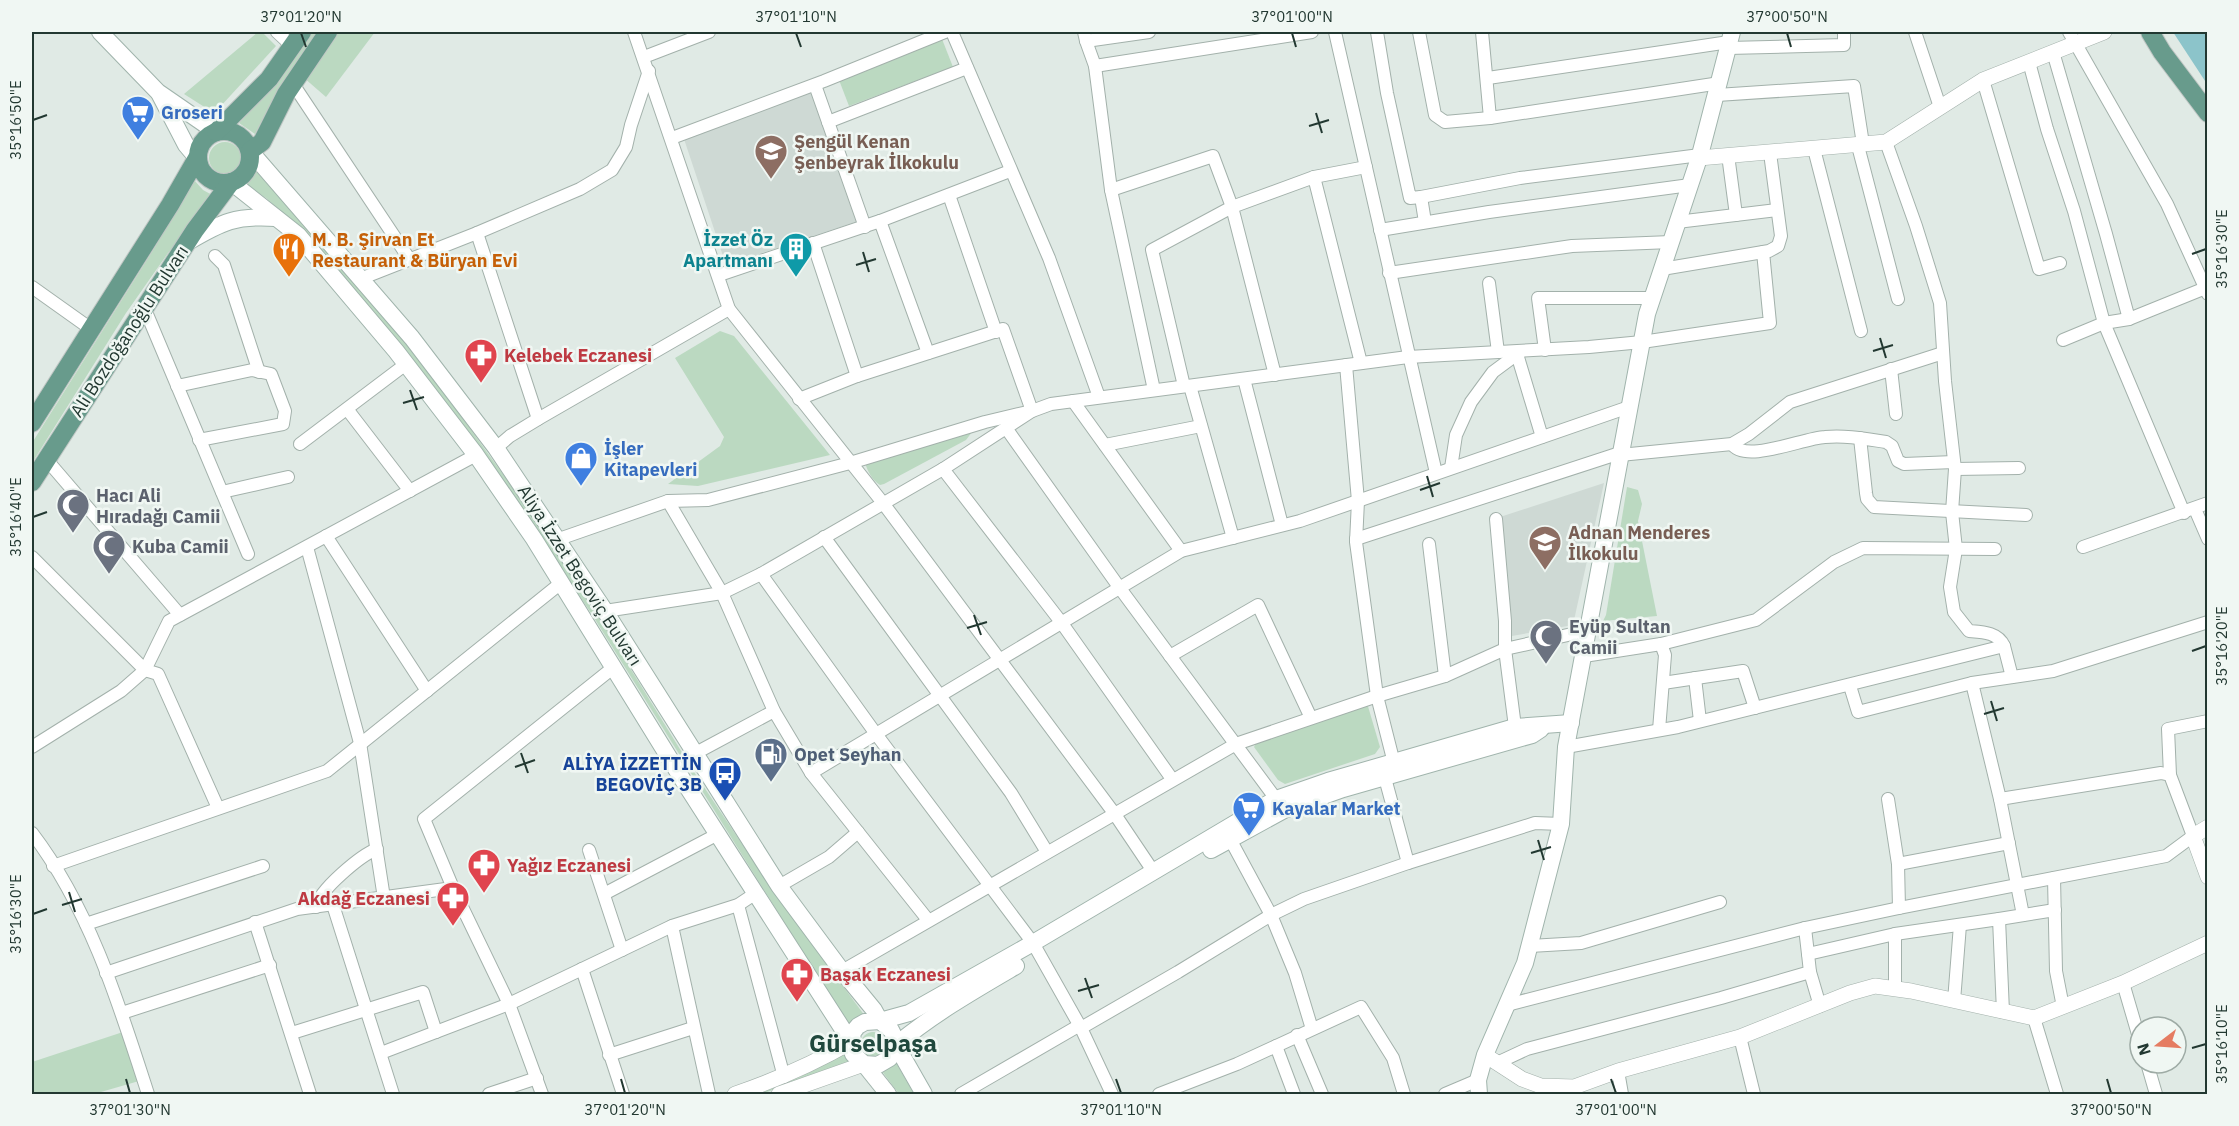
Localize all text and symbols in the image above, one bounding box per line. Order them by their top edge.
text: 37°01'20"N [260,7,342,26]
text: 37°01'10"N [755,7,837,26]
text: 37°01'00"N [1251,7,1333,26]
text: 37°00'50"N [1746,7,1828,26]
text: 35°16'50"E [6,80,25,160]
supermarket icon: Groseri [120,94,156,141]
place label: Groseri [161,101,223,124]
place label: Şengül Kenan Şenbeyrak İlkokulu [794,130,959,174]
school or university icon: Şengül Kenan Şenbeyrak İlkokulu [753,133,789,180]
text: 35°16'30"E [2212,209,2231,289]
place label: M. B. Şirvan Et Restaurant & Büryan Evi [312,228,518,272]
place label: İzzet Öz Apartmanı [683,228,773,272]
restaurant icon: M. B. Şirvan Et Restaurant & Büryan Evi [271,231,307,278]
building icon: İzzet Öz Apartmanı [778,231,814,278]
street label: Ali Bozdoğanoğlu Bulvarı [65,241,193,421]
pharmacy icon: Kelebek Eczanesi [463,337,499,384]
place label: Kelebek Eczanesi [504,344,652,367]
place label: İşler Kitapevleri [604,437,697,481]
shop icon: İşler Kitapevleri [563,440,599,487]
text: 35°16'40"E [6,477,25,557]
street label: Aliya İzzet Begoviç Bulvarı [513,480,647,670]
place label: Hacı Ali Hıradağı Camii [96,484,221,528]
mosque icon: Hacı Ali Hıradağı Camii [55,487,91,534]
place label: Adnan Menderes İlkokulu [1568,521,1710,565]
school or university icon: Adnan Menderes İlkokulu [1527,524,1563,571]
mosque icon: Kuba Camii [91,528,127,575]
place label: Kuba Camii [132,535,229,558]
text: 35°16'20"E [2212,606,2231,686]
place label: Eyüp Sultan Camii [1569,615,1671,659]
mosque icon: Eyüp Sultan Camii [1528,618,1564,665]
fuel station icon: Opet Seyhan [753,736,789,783]
place label: Opet Seyhan [794,743,902,766]
place label: ALİYA İZZETTİN BEGOVİÇ 3B [563,752,702,796]
bus stop icon: ALİYA İZZETTİN BEGOVİÇ 3B [707,755,743,802]
supermarket icon: Kayalar Market [1231,790,1267,837]
place label: Kayalar Market [1272,797,1401,820]
pharmacy icon: Yağız Eczanesi [466,847,502,894]
place label: Yağız Eczanesi [507,854,631,877]
text: 35°16'30"E [6,874,25,954]
pharmacy icon: Akdağ Eczanesi [435,880,471,927]
place label: Akdağ Eczanesi [297,887,430,910]
pharmacy icon: Başak Eczanesi [779,956,815,1003]
place label: Başak Eczanesi [820,963,951,986]
text: 35°16'10"E [2212,1004,2231,1084]
north arrow [2128,1015,2188,1075]
district label: Gürselpaşa [809,1027,937,1059]
text: N [2132,1041,2155,1058]
text: 37°01'30"N [89,1100,171,1119]
text: 37°01'20"N [584,1100,666,1119]
text: 37°01'10"N [1080,1100,1162,1119]
text: 37°01'00"N [1575,1100,1657,1119]
text: 37°00'50"N [2070,1100,2152,1119]

